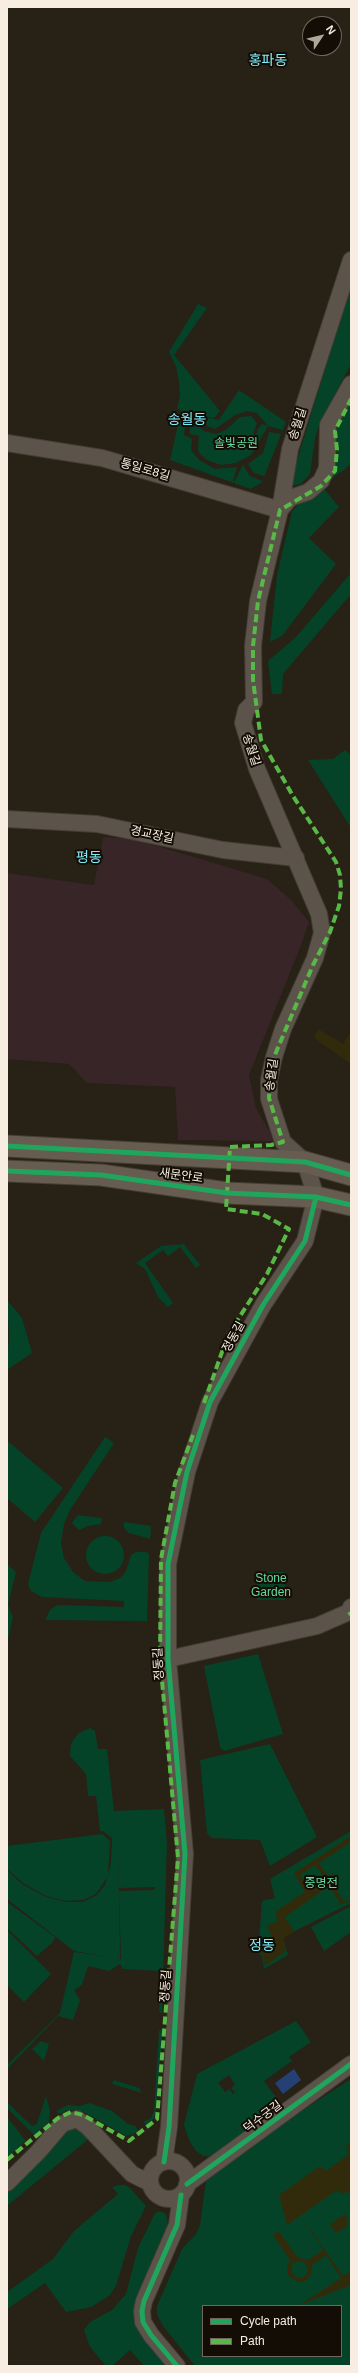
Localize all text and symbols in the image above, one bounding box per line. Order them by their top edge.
north arrow [302,16,342,56]
text: N [324,23,338,36]
district label: 홍파동 [249,53,287,69]
street label: 송월길 [286,406,310,442]
district label: 송월동 [168,412,206,428]
park label: 솔빛공원 [214,437,258,451]
street label: 통일로8길 [119,456,171,484]
street label: 송월길 [239,732,263,768]
street label: 경교장길 [129,823,175,847]
district label: 평동 [76,850,102,866]
street label: 송월길 [263,1058,281,1092]
street label: 새문안로 [158,1166,204,1186]
street label: 정동길 [220,1319,248,1355]
park label: Stone Garden [251,1572,291,1600]
street label: 정동길 [151,1647,167,1681]
park label: 중명전 [304,1877,338,1891]
district label: 정동 [249,1938,275,1954]
street label: 정동길 [158,1969,174,2003]
street label: 덕수궁길 [241,2098,285,2136]
legend [202,2305,342,2357]
text: Cycle path [240,2314,297,2328]
text: Path [240,2334,265,2348]

